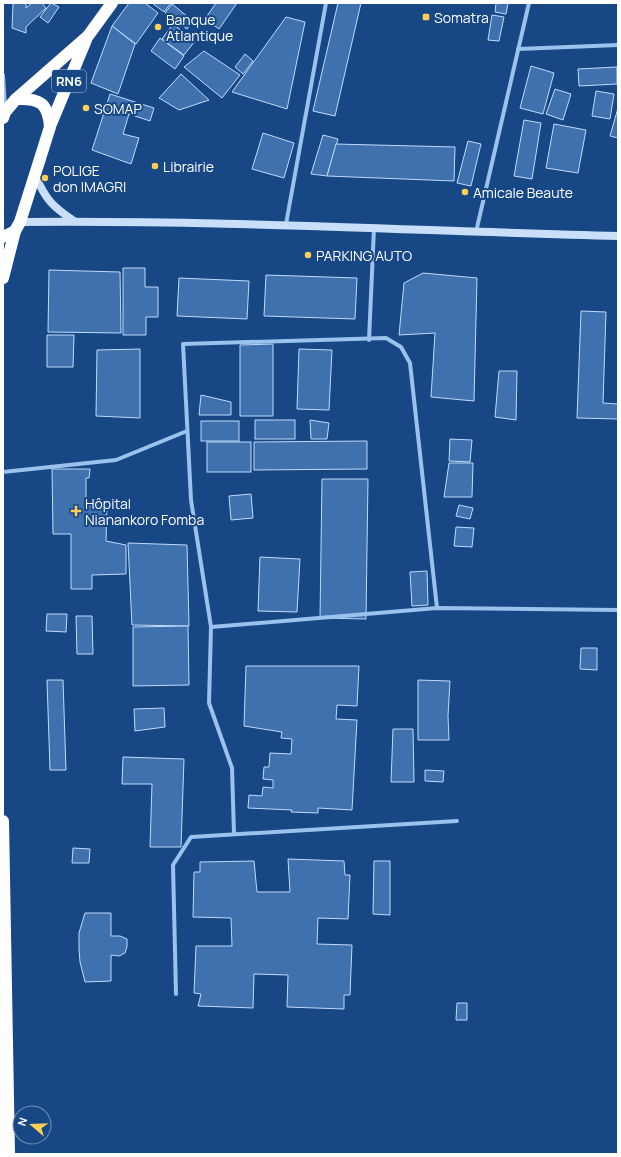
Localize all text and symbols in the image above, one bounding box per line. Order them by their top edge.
place label: Somatra [434,8,489,27]
place label: Banque Atlantique [166,10,233,45]
marker: Somatra [421,12,431,22]
marker: Banque Atlantique [153,22,163,32]
road number: RN6 [52,70,86,92]
place label: SOMAP [94,99,142,118]
marker: SOMAP [81,103,91,113]
place label: Librairie [163,157,214,176]
place label: POLIGE don IMAGRI [53,161,126,196]
marker: Librairie [150,161,160,171]
marker: POLIGE don IMAGRI [40,173,50,183]
place label: Amicale Beaute [473,183,573,202]
marker: Amicale Beaute [460,187,470,197]
place label: PARKING AUTO [316,246,412,265]
marker: PARKING AUTO [303,250,313,260]
place label: Hôpital Nianankoro Fomba [85,494,204,529]
marker: Hôpital Nianankoro Fomba [70,505,82,517]
north arrow [12,1105,52,1145]
text: N [14,1115,30,1128]

